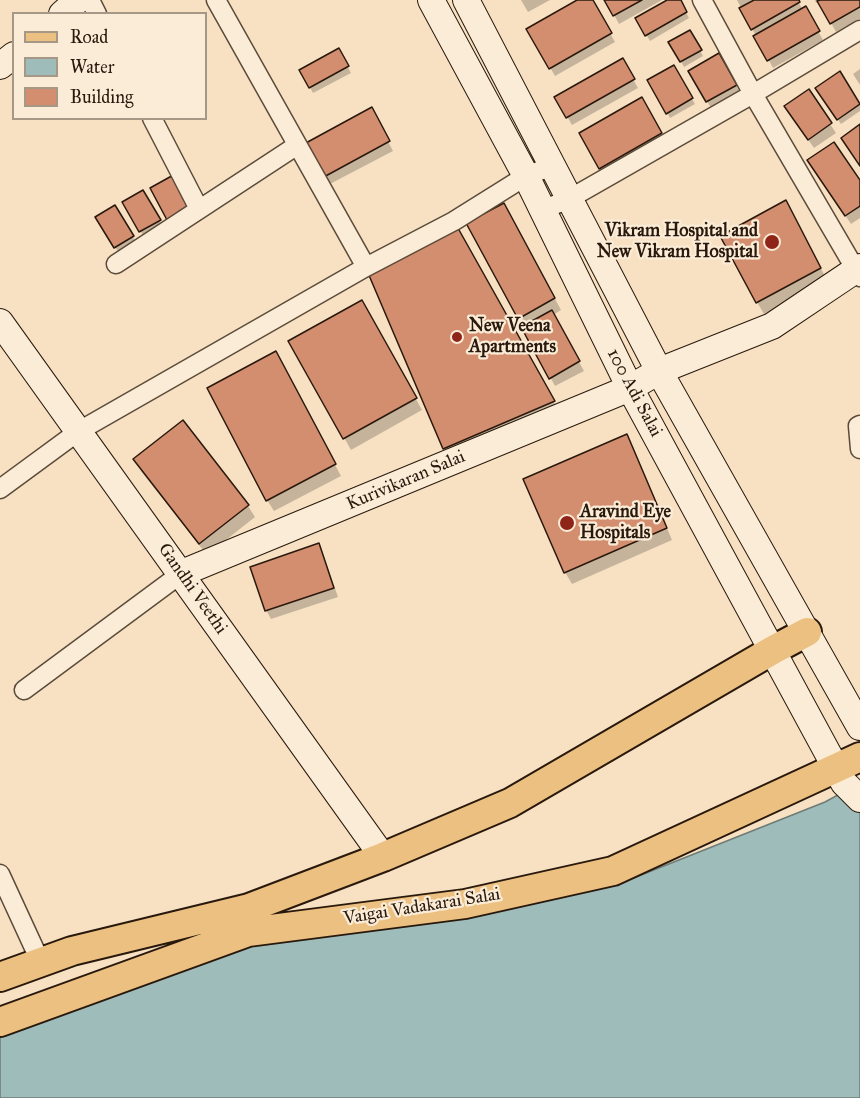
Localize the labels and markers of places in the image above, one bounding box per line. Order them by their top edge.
place label: Vikram Hospital and New Vikram Hospital [597,221,758,264]
marker: Vikram Hospital and New Vikram Hospital [763,233,781,251]
place label: New Veena Apartments [469,316,556,358]
marker: New Veena Apartments [450,330,464,344]
place label: Aravind Eye Hospitals [580,502,671,544]
marker: Aravind Eye Hospitals [558,514,576,532]

